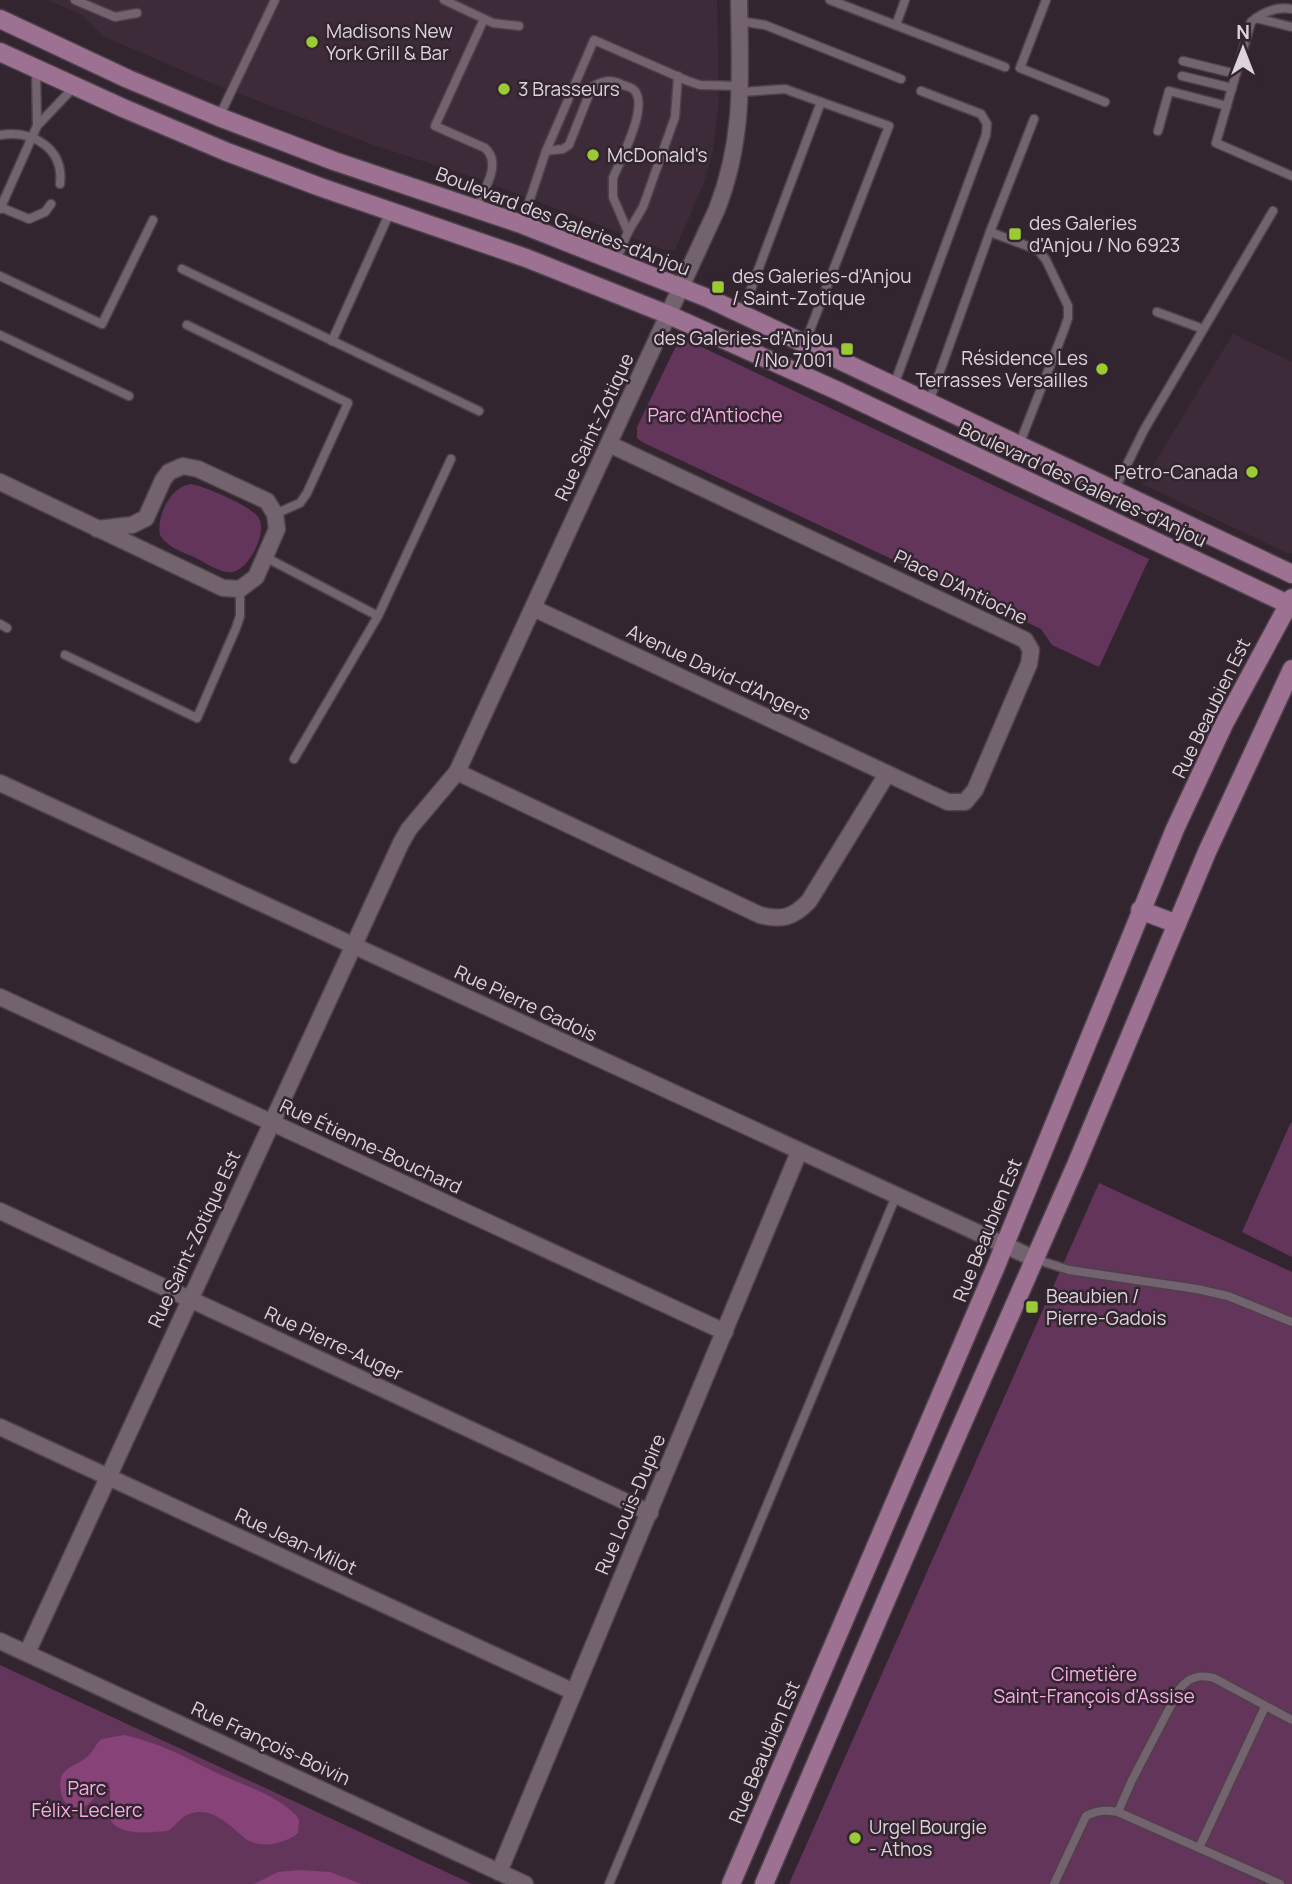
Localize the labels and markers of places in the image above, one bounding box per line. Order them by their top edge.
place label: Madisons New York Grill & Bar [326,18,453,66]
marker: Madisons New York Grill & Bar [304,34,320,50]
place label: 3 Brasseurs [518,76,620,102]
marker: 3 Brasseurs [496,81,512,97]
place label: McDonald's [607,142,708,168]
marker: McDonald's [585,147,601,163]
place label: des Galeries d'Anjou / No 6923 [1029,210,1180,258]
marker: des Galeries d'Anjou / No 6923 [1007,226,1023,242]
place label: des Galeries-d'Anjou / Saint-Zotique [732,263,912,311]
marker: des Galeries-d'Anjou / Saint-Zotique [710,279,726,295]
place label: des Galeries-d'Anjou / No 7001 [653,325,833,373]
marker: des Galeries-d'Anjou / No 7001 [839,341,855,357]
place label: Résidence Les Terrasses Versailles [916,345,1088,393]
marker: Résidence Les Terrasses Versailles [1094,361,1110,377]
place label: Petro-Canada [1114,459,1238,485]
marker: Petro-Canada [1244,464,1260,480]
place label: Beaubien / Pierre-Gadois [1046,1283,1166,1331]
marker: Beaubien / Pierre-Gadois [1024,1299,1040,1315]
place label: Urgel Bourgie - Athos [869,1814,987,1862]
marker: Urgel Bourgie - Athos [847,1830,863,1846]

